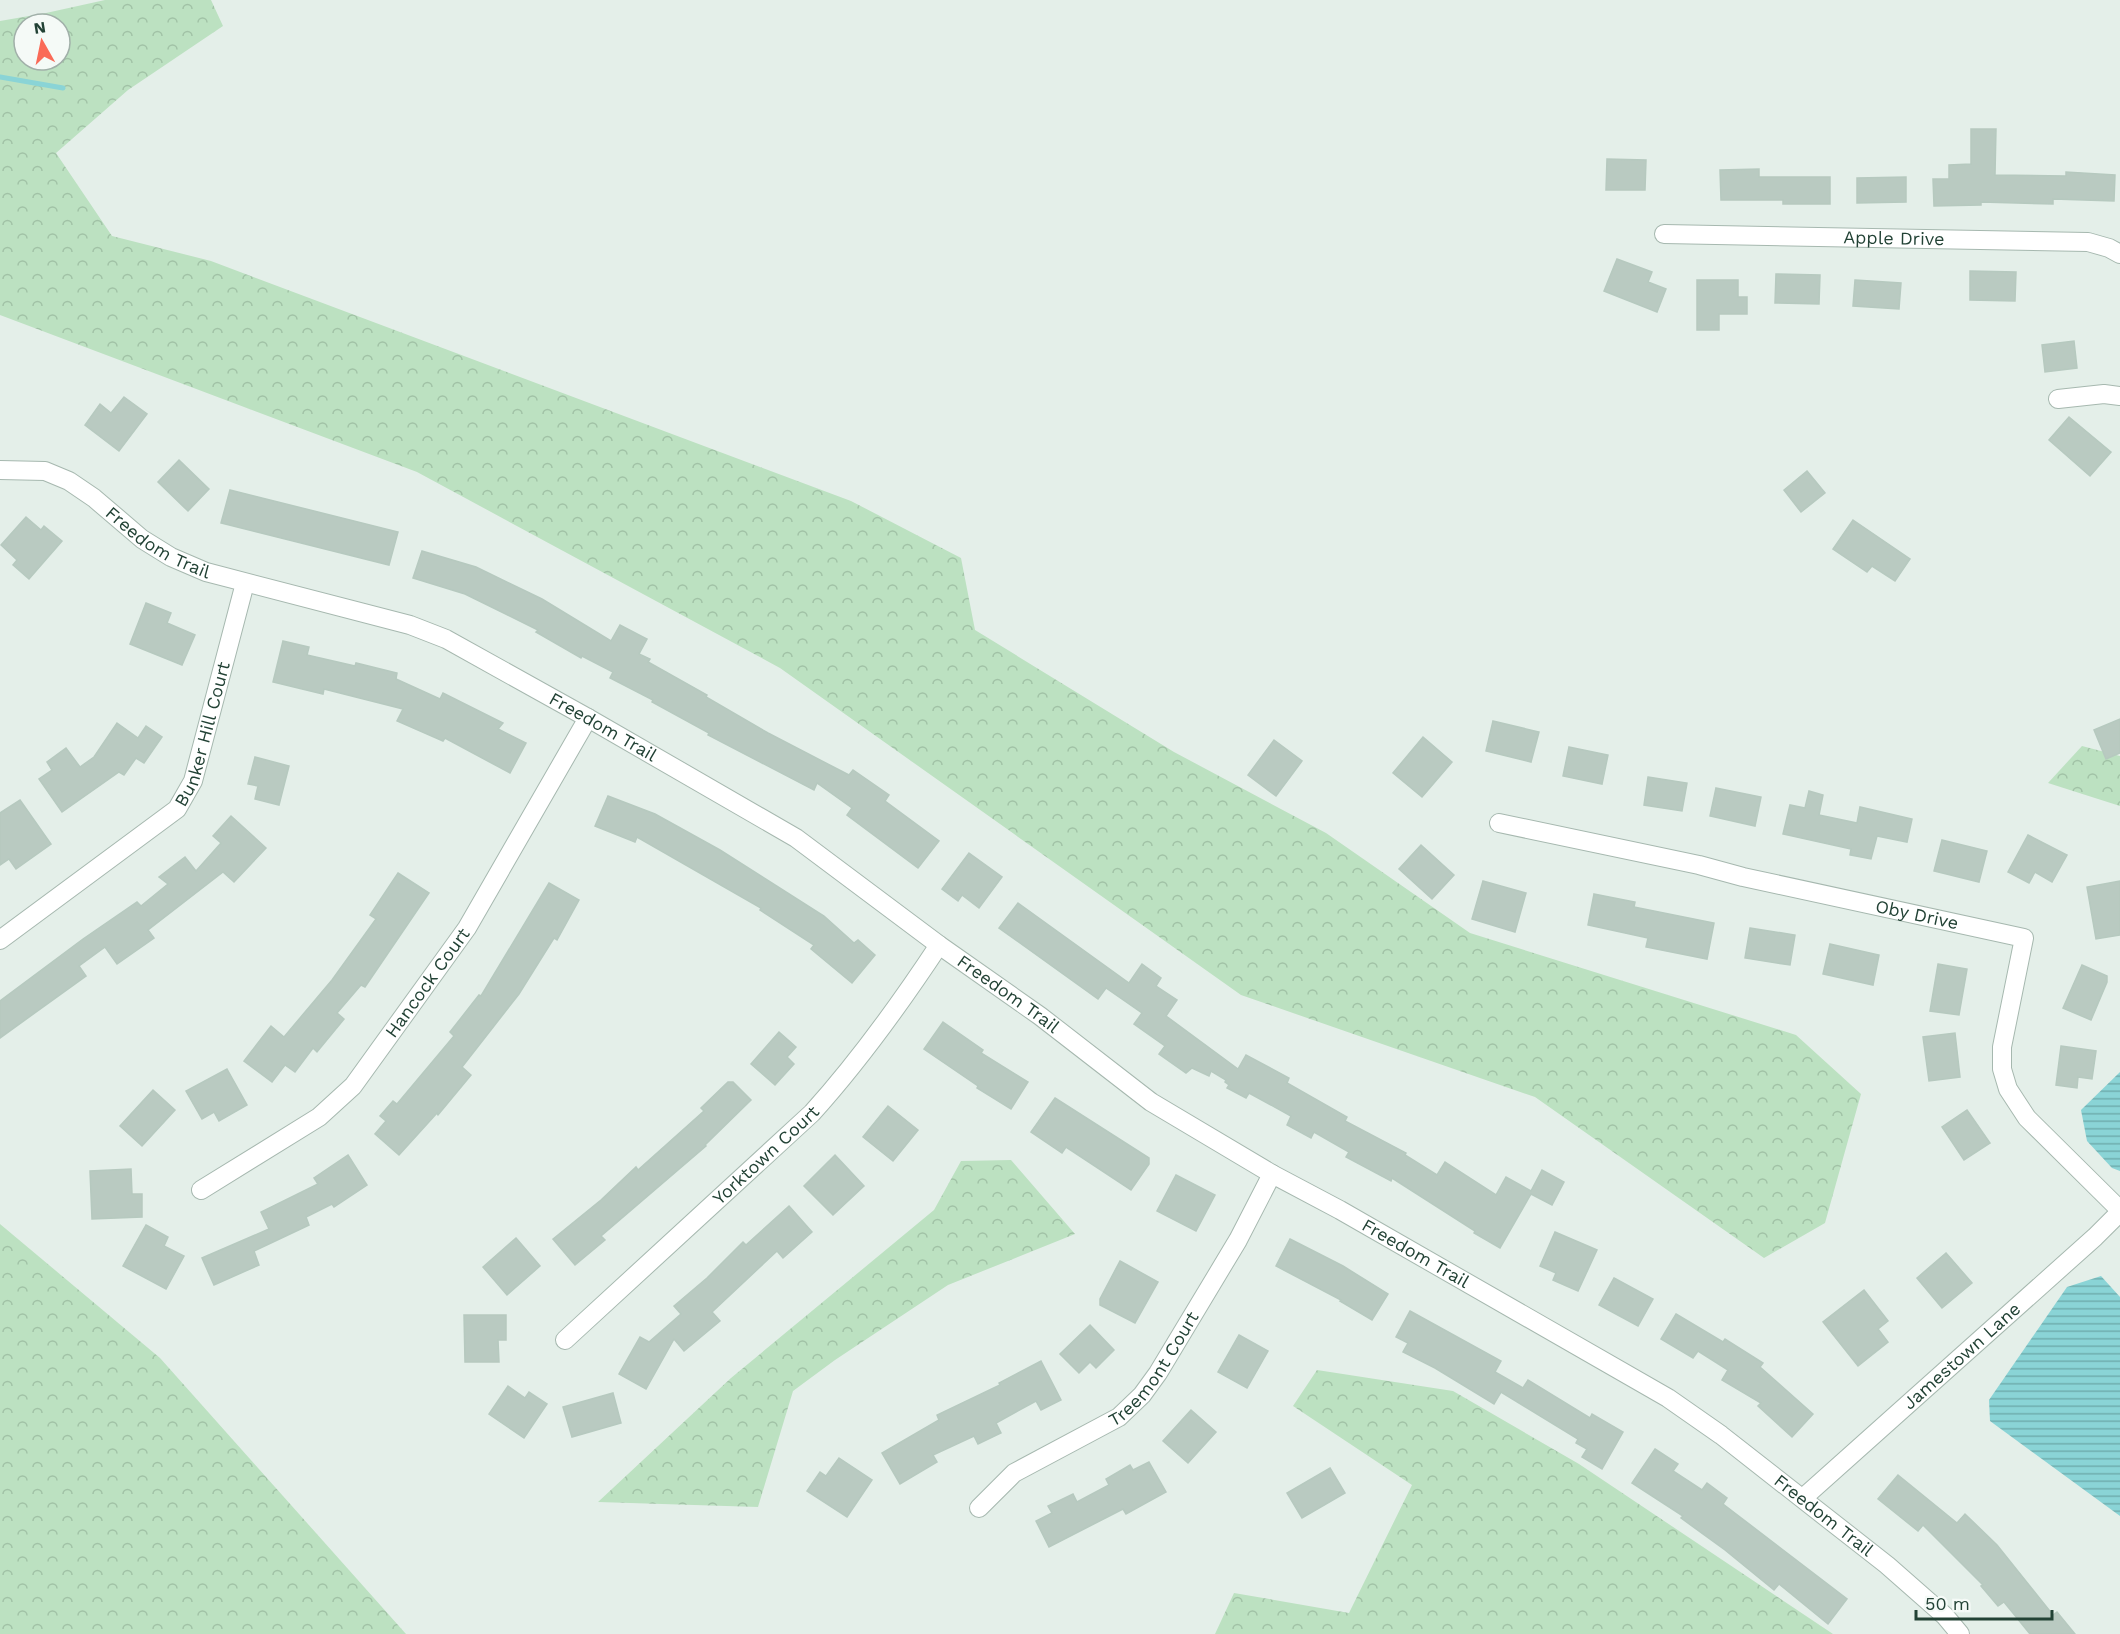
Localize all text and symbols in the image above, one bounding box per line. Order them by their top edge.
north arrow [12,12,72,72]
text: N [32,17,47,38]
street label: Apple Drive [1843,226,1945,249]
street label: Freedom Trail [102,502,213,583]
street label: Bunker Hill Court [170,659,234,810]
street label: Freedom Trail [546,688,661,766]
street label: Oby Drive [1874,895,1960,933]
street label: Hancock Court [380,923,474,1041]
street label: Freedom Trail [953,950,1064,1037]
street label: Yorktown Court [708,1101,824,1209]
street label: Freedom Trail [1358,1214,1474,1292]
street label: Jamestown Lane [1899,1298,2024,1414]
street label: Treemont Court [1105,1307,1203,1430]
street label: Freedom Trail [1770,1470,1878,1561]
scale bar [1916,1583,2052,1621]
text: 50 m [1925,1593,1970,1614]

